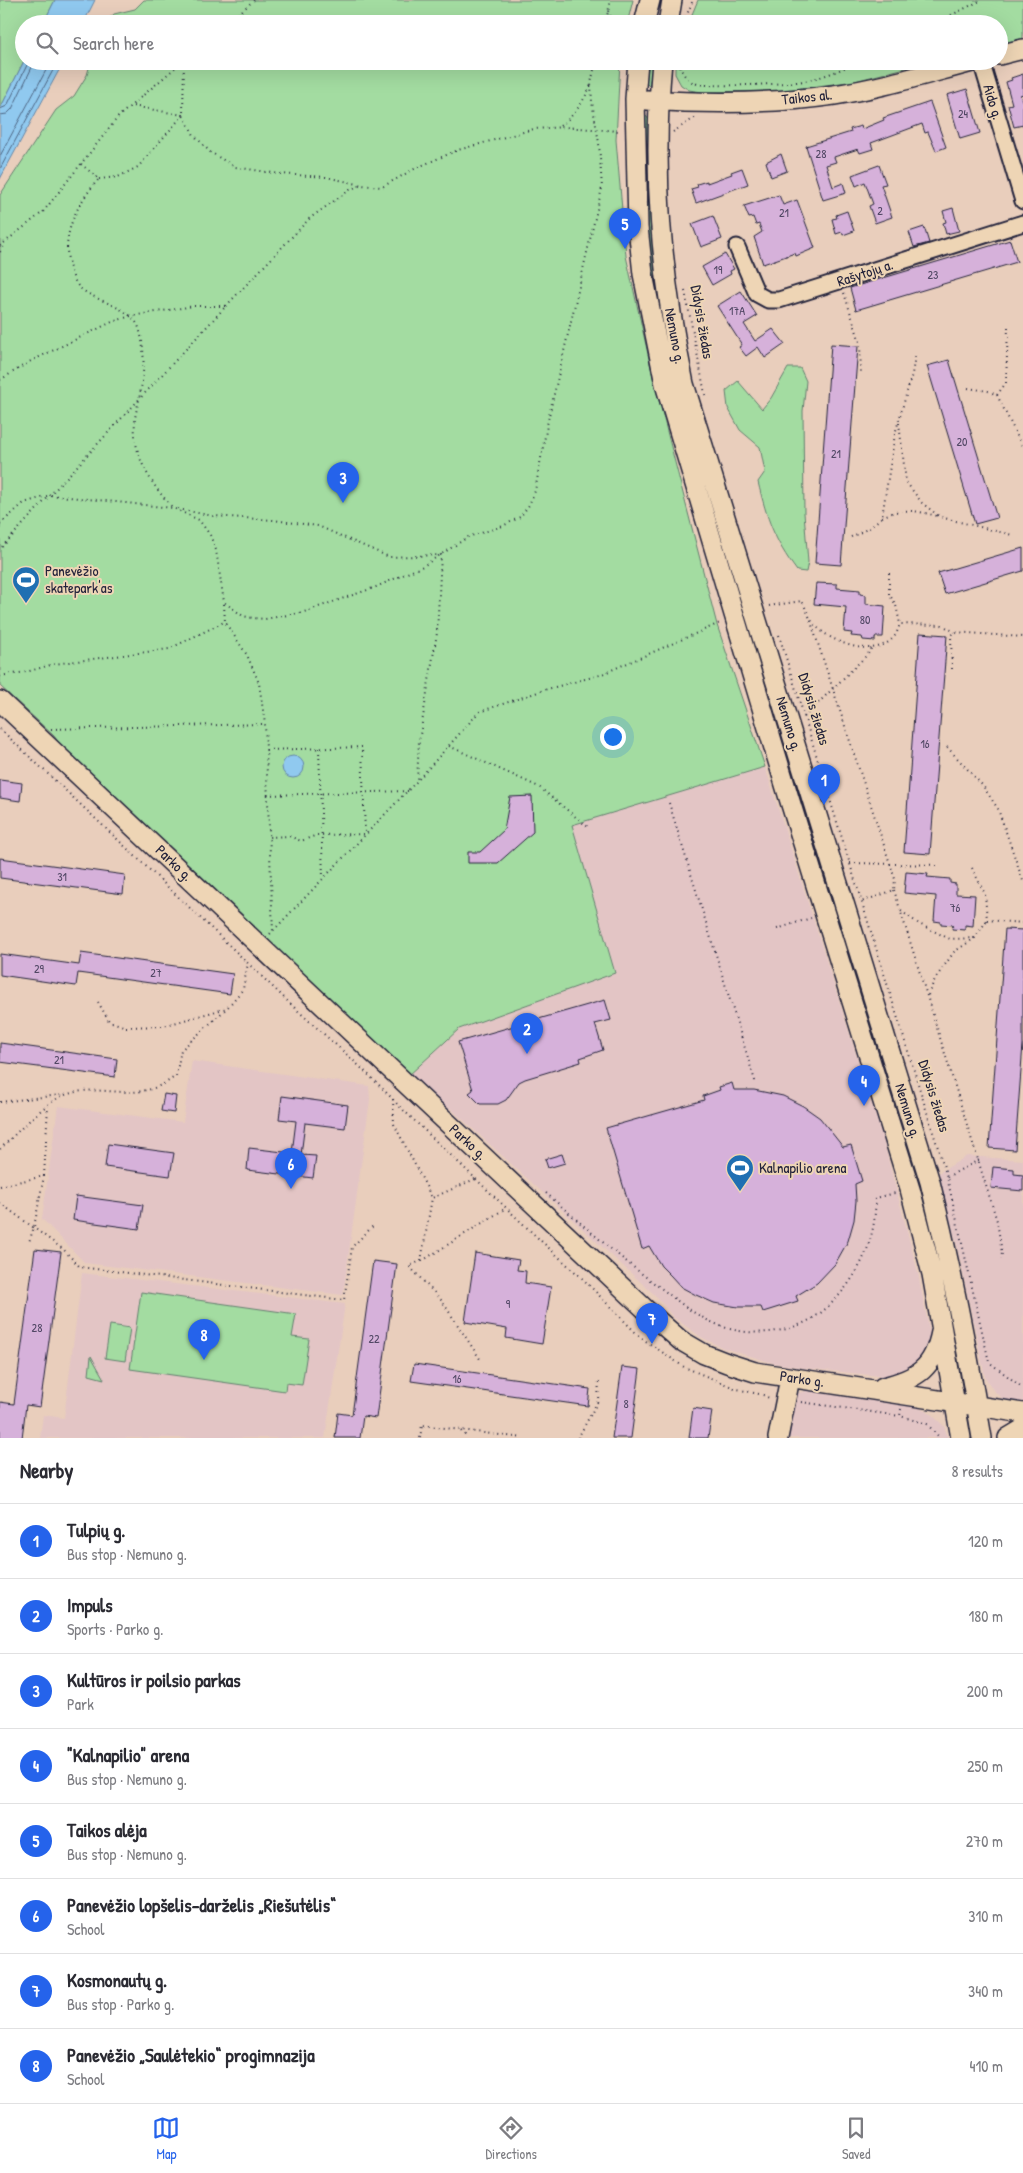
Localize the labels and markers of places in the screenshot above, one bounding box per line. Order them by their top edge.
pin: 5 [609,208,641,249]
pin: 3 [327,462,359,503]
place label: Panevėžio skatepark'as [45,560,113,598]
sports icon: Panevėžio skatepark'as [11,565,41,604]
pin: 1 [808,764,840,805]
pin: 2 [511,1013,543,1054]
pin: 4 [848,1065,880,1106]
pin: 6 [275,1148,307,1189]
sports icon: Kalnapilio arena [725,1153,755,1192]
place label: Kalnapilio arena [759,1157,846,1178]
pin: 7 [636,1303,668,1344]
pin: 8 [188,1319,220,1360]

